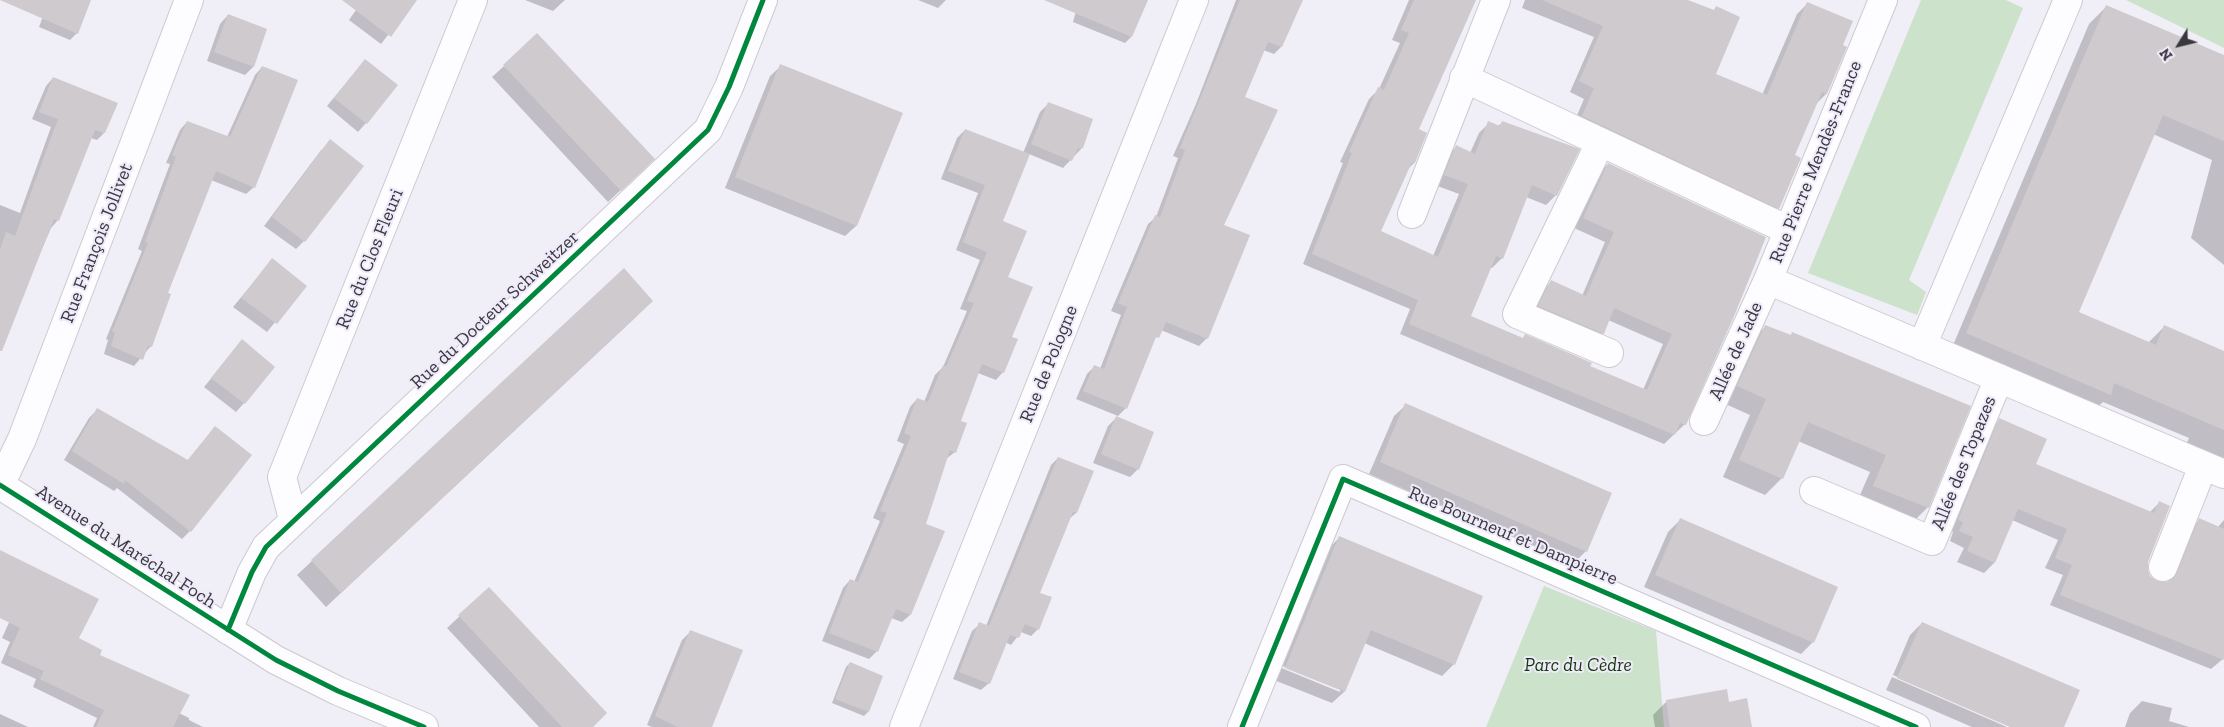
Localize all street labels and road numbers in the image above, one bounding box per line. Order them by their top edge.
street label: Rue Pierre Mendès-France [1765,57,1867,267]
street label: Rue François Jollivet [56,160,138,326]
street label: Rue du Clos Fleuri [331,186,409,332]
street label: Rue du Docteur Schweitzer [406,226,584,394]
street label: Allée de Jade [1704,298,1768,404]
street label: Rue de Pologne [1015,302,1083,426]
street label: Allée des Topazes [1927,393,2001,533]
street label: Avenue du Maréchal Foch [32,480,220,614]
street label: Rue Bourneuf et Dampierre [1405,482,1621,590]

